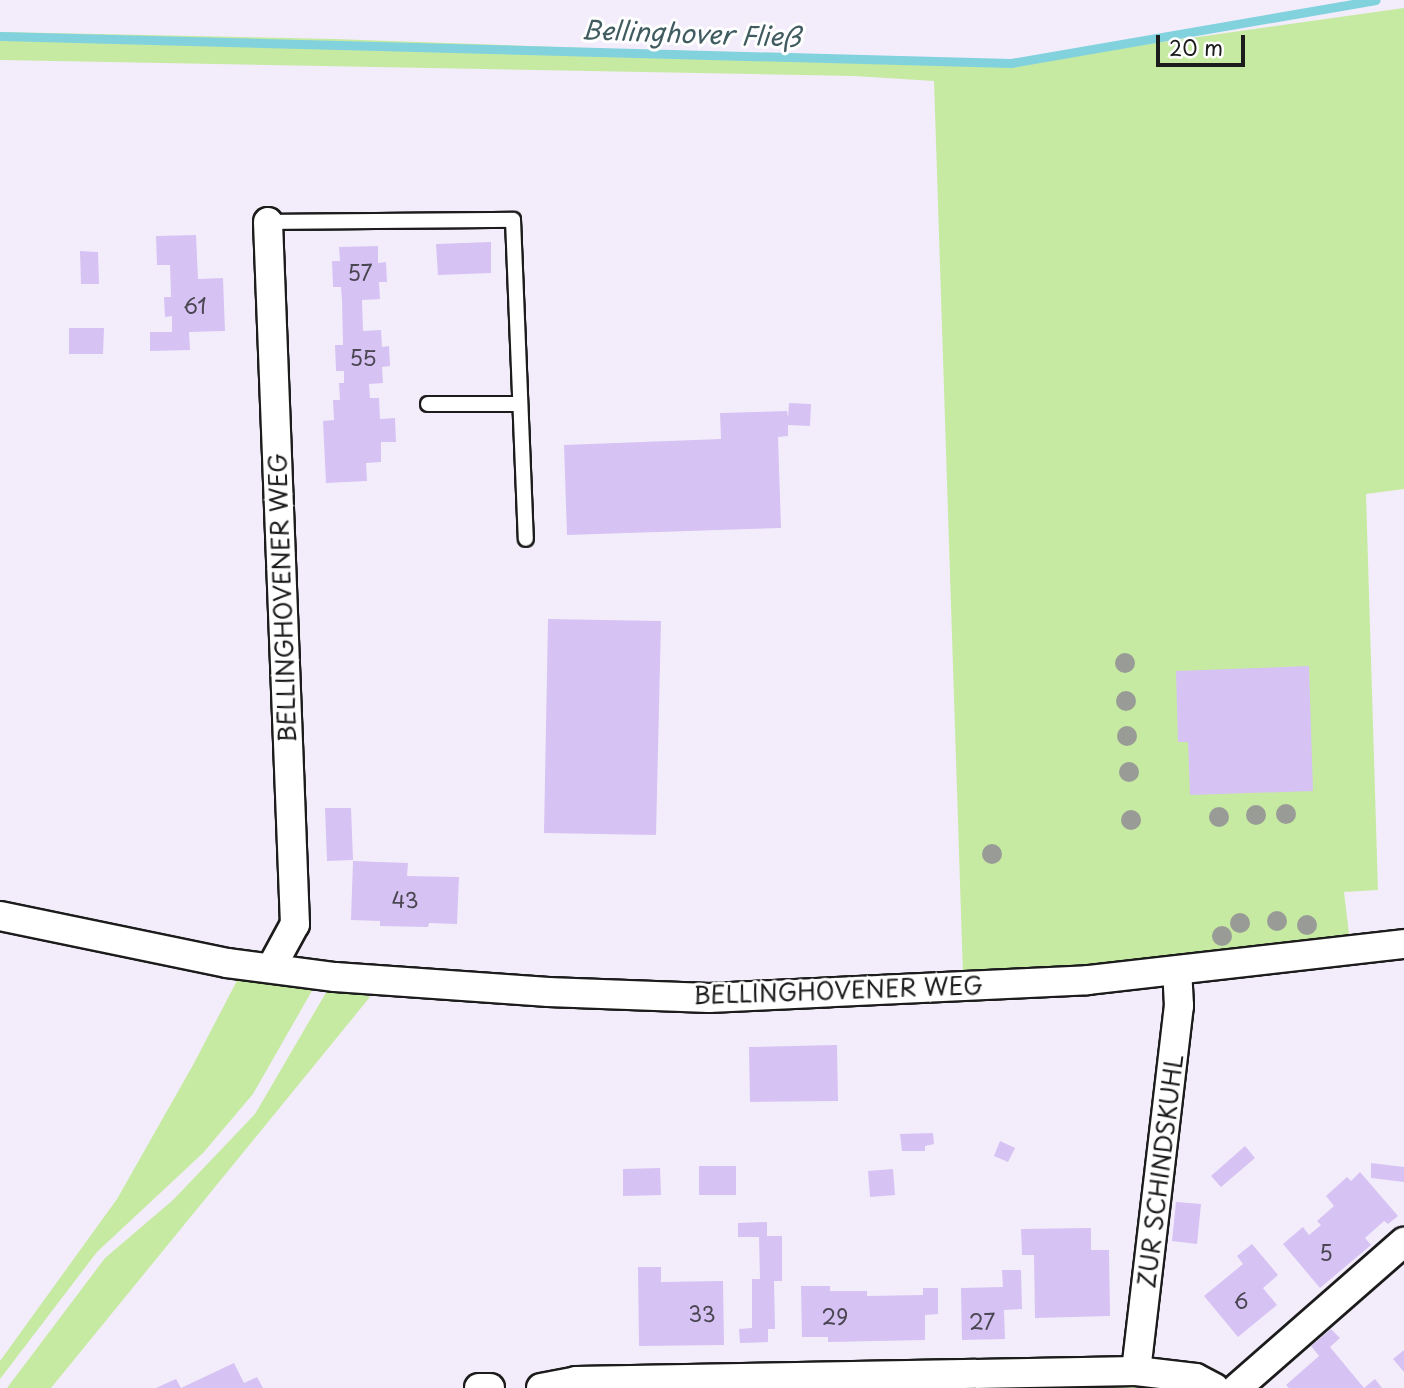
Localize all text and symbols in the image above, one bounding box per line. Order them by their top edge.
water label: Bellinghover Fließ [580,14,802,52]
scale bar [1159,21,1248,65]
text: 20 m [1169,31,1223,63]
house number: 57 [347,259,373,285]
house number: 61 [183,292,207,318]
house number: 55 [349,344,377,370]
street label: BELLINGHOVENER WEG [263,452,301,744]
house number: 43 [391,886,419,912]
street label: BELLINGHOVENER WEG [692,971,984,1009]
street label: ZUR SCHINDSKUHL [1131,1051,1189,1291]
house number: 5 [1319,1239,1333,1265]
house number: 6 [1234,1287,1248,1313]
house number: 33 [688,1300,716,1326]
house number: 29 [822,1303,848,1329]
house number: 27 [969,1308,995,1334]

